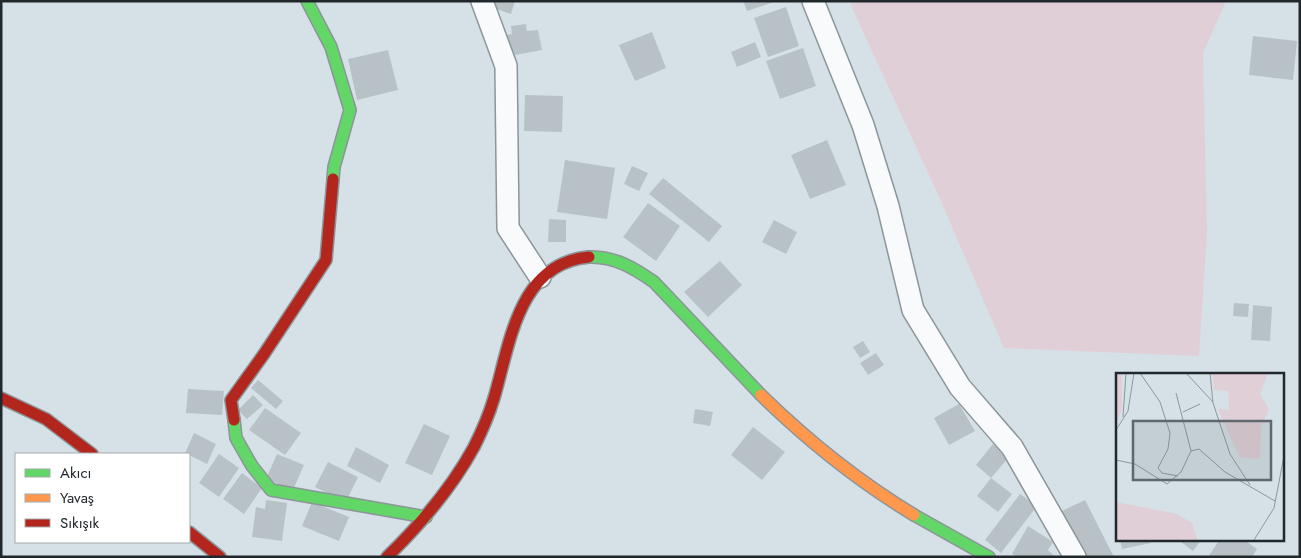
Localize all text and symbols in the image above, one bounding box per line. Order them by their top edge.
inset map [1116,373,1284,540]
legend [15,453,190,543]
text: Akıcı [60,462,91,484]
text: Yavaş [60,487,94,509]
text: Sıkışık [60,512,100,534]

